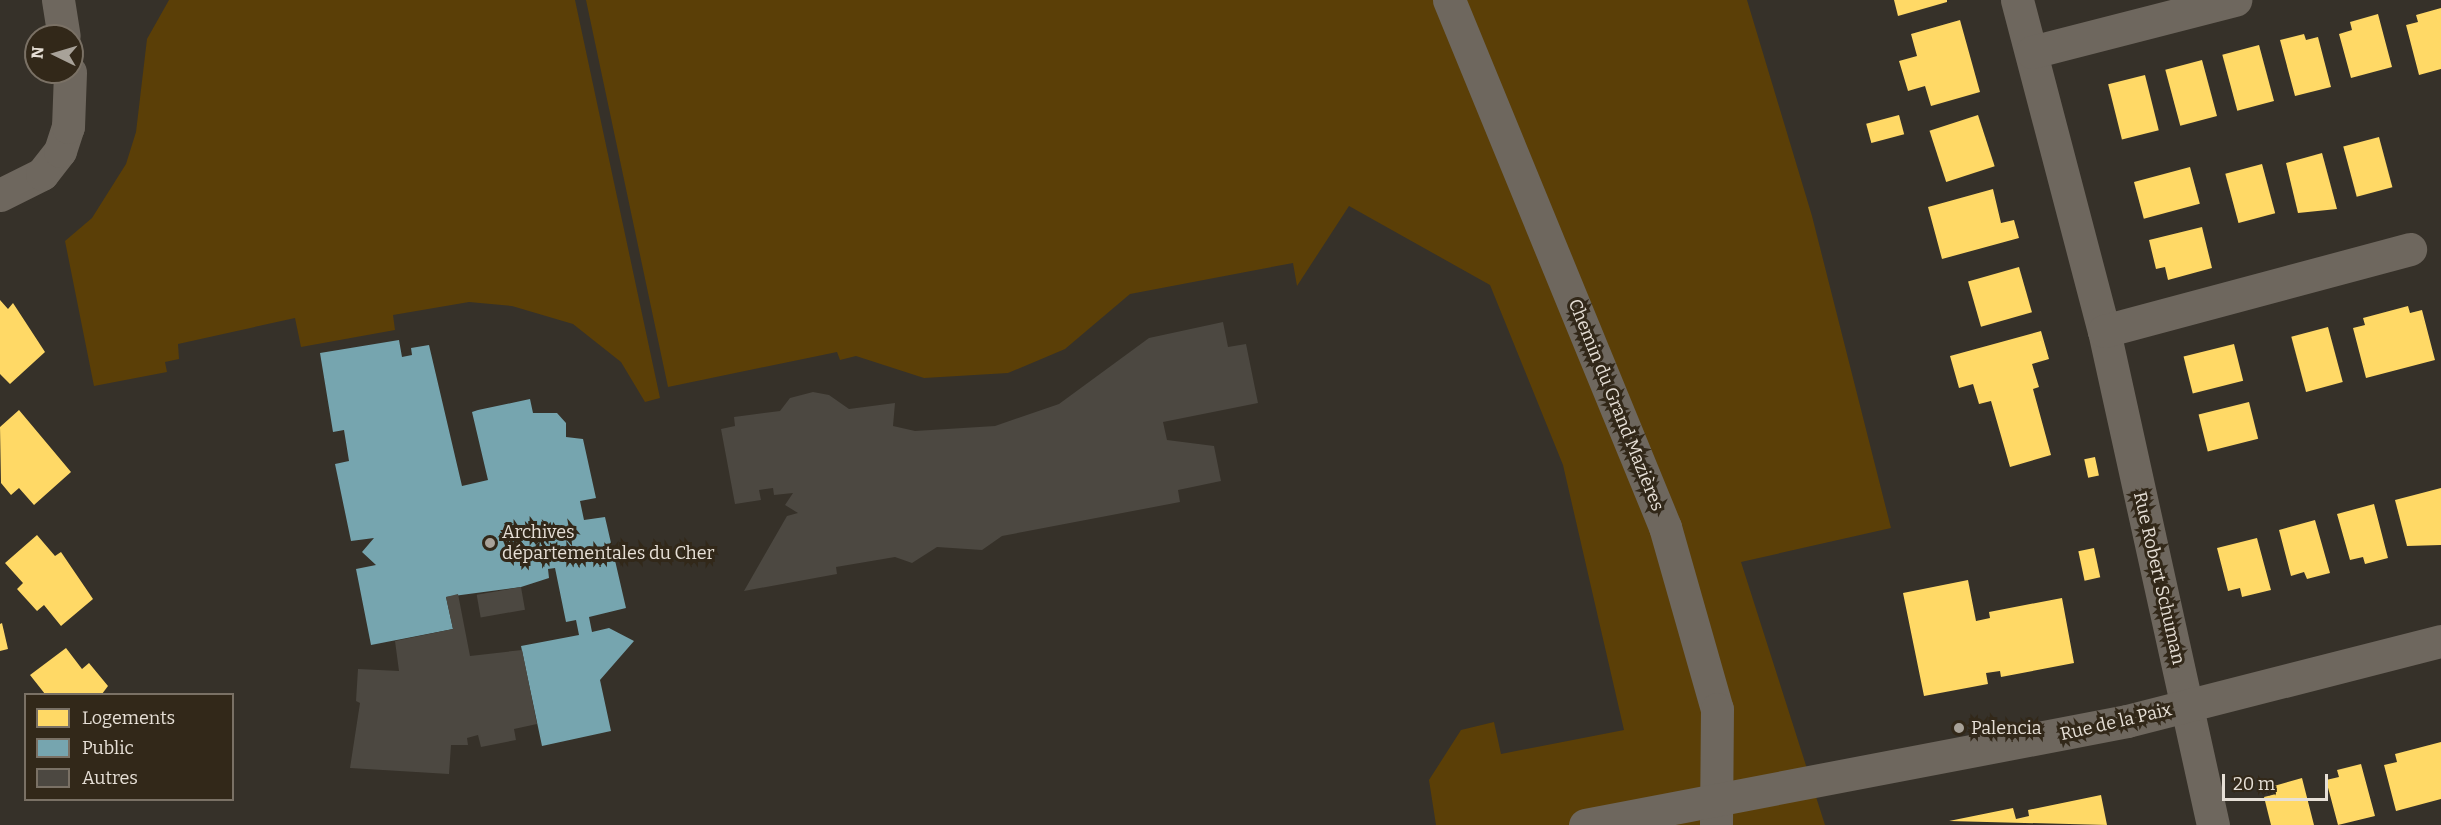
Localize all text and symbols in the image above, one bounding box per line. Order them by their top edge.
north arrow [24,24,84,84]
text: N [28,46,48,60]
street label: Chemin du Grand Mazières [1564,296,1668,514]
street label: Rue Robert Schuman [2129,490,2189,666]
place label: Archives départementales du Cher [502,522,715,564]
marker: Archives départementales du Cher [483,536,497,550]
legend [24,693,234,801]
street label: Rue de la Paix [2058,699,2174,745]
text: Logements [82,707,175,729]
place label: Palencia [1971,717,2042,739]
marker: Palencia [1952,721,1966,735]
text: Public [82,737,134,759]
scale bar [2225,762,2332,800]
text: Autres [82,767,138,789]
text: 20 m [2233,773,2275,795]

